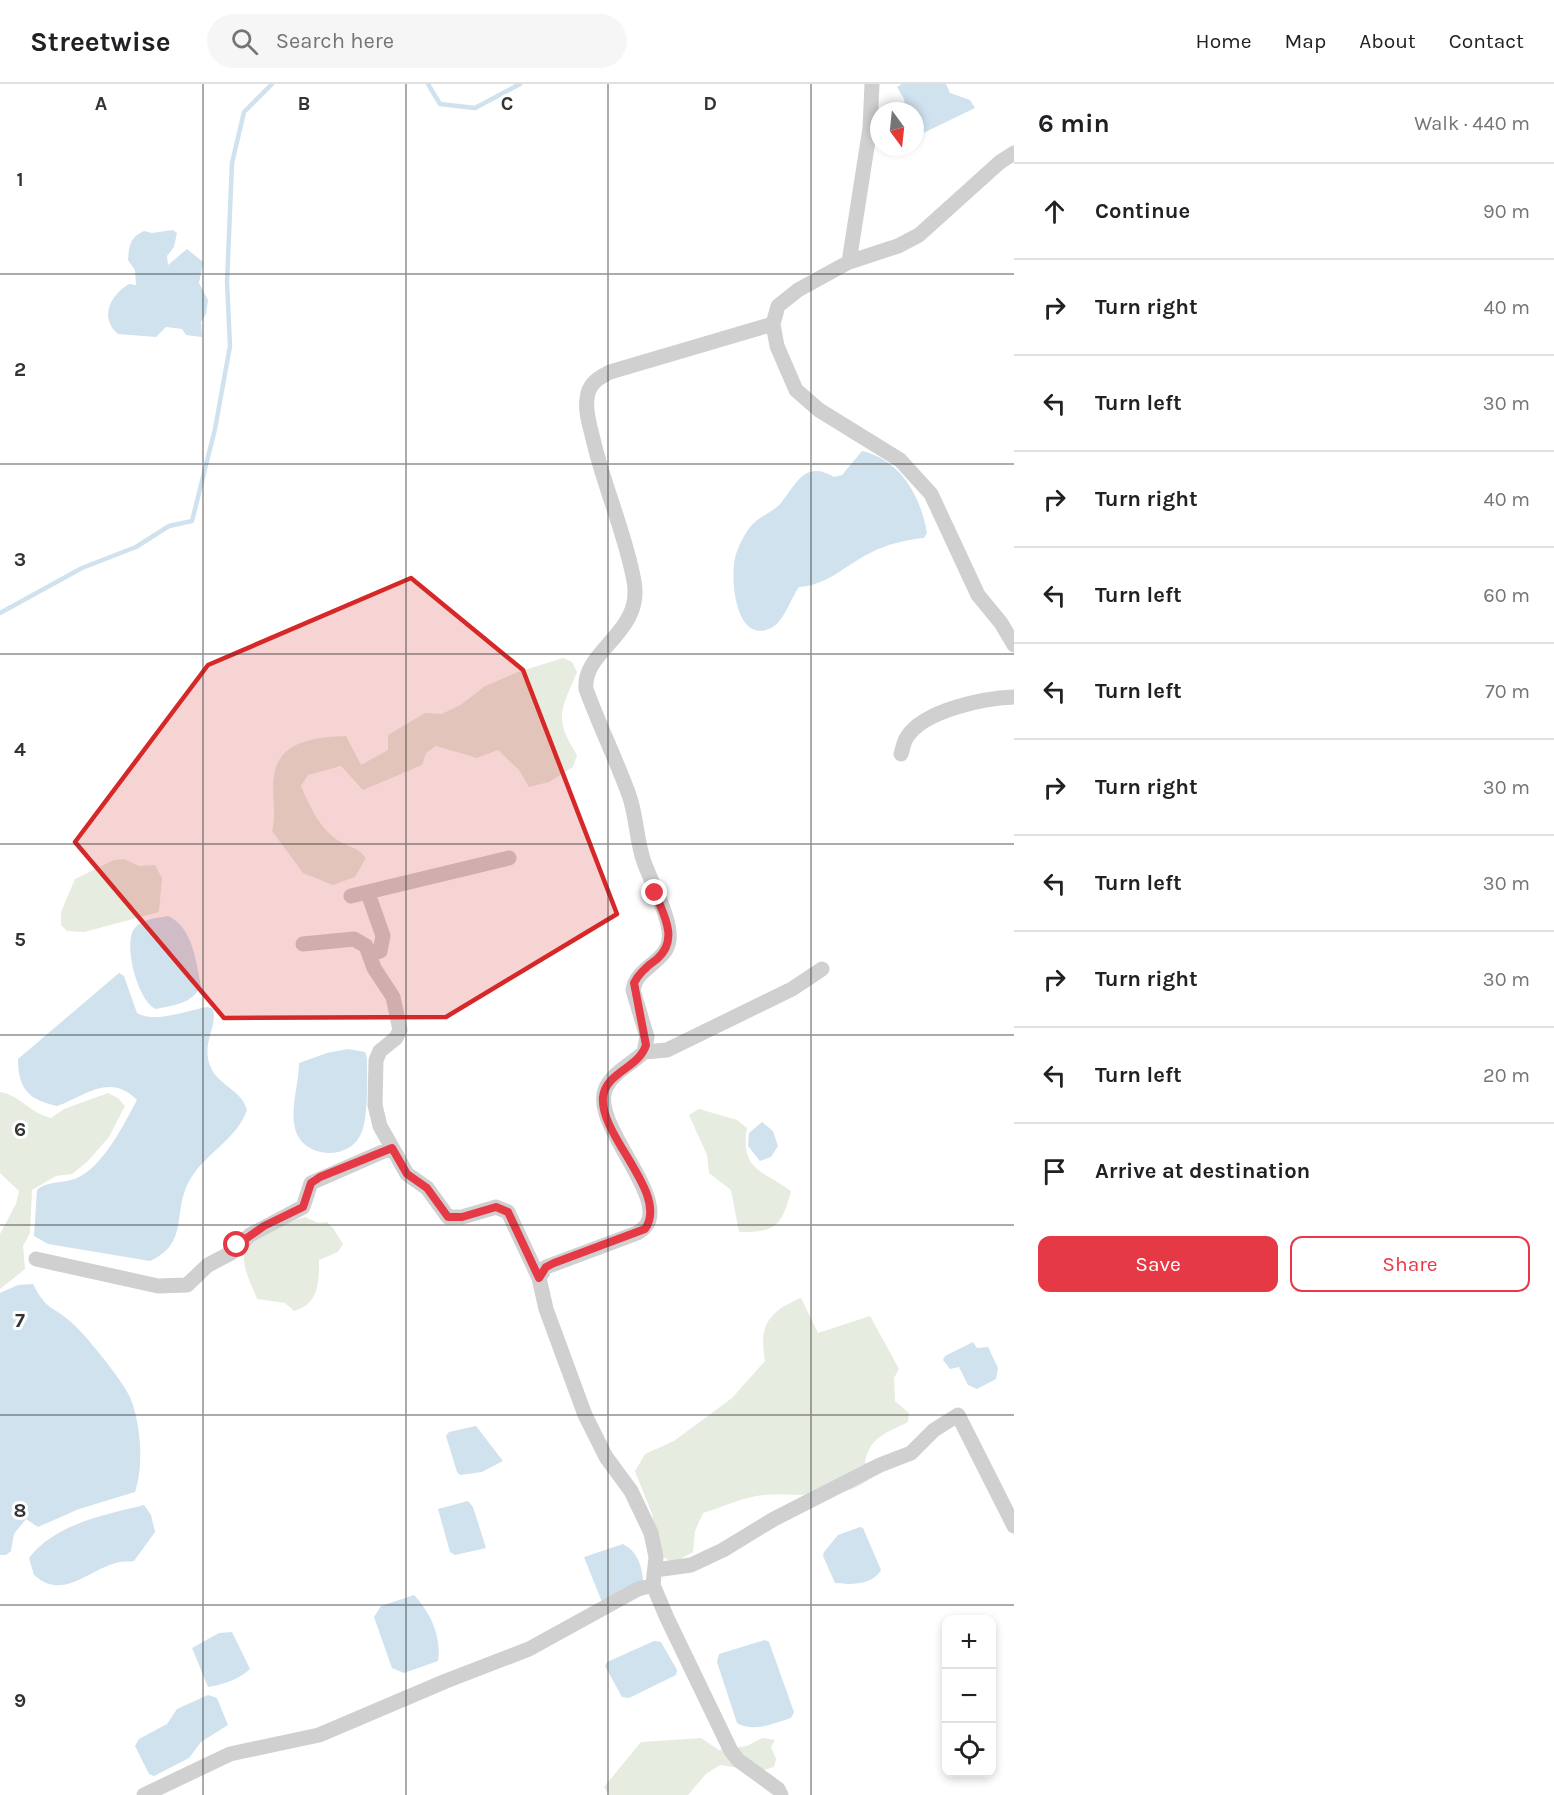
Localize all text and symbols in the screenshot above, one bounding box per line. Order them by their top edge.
search box [207,14,627,68]
text: Streetwise [30,25,171,58]
icon: search [228,25,261,58]
text: Search here [276,28,394,54]
text: Home [1196,29,1252,53]
text: Map [1285,29,1326,53]
text: About [1359,29,1416,53]
text: Contact [1449,29,1524,53]
text: A [95,92,108,115]
text: B [298,92,310,115]
text: C [501,92,513,115]
text: D [703,92,717,115]
north arrow [870,102,924,156]
text: 6 min [1038,108,1110,139]
text: Walk · 440 m [1414,112,1530,135]
text: 1 [16,168,24,191]
icon: ahead [1038,195,1071,228]
text: Continue [1095,198,1190,224]
text: 90 m [1483,200,1530,223]
icon: right [1038,291,1071,324]
text: Turn right [1095,294,1198,320]
text: 40 m [1484,296,1530,319]
text: 2 [14,358,26,381]
icon: left [1038,387,1071,420]
text: Turn left [1095,390,1182,416]
text: 30 m [1483,392,1530,415]
icon: right [1038,483,1071,516]
text: Turn right [1095,486,1198,512]
text: 40 m [1484,488,1530,511]
text: 3 [14,548,26,571]
icon: left [1038,579,1071,612]
text: Turn left [1095,582,1182,608]
text: 60 m [1483,584,1530,607]
icon: left [1038,675,1071,708]
text: Turn left [1095,678,1182,704]
text: 70 m [1485,680,1530,703]
text: 4 [14,738,26,761]
icon: right [1038,771,1071,804]
text: Turn right [1095,774,1198,800]
text: 30 m [1483,776,1530,799]
icon: left [1038,867,1071,900]
text: Turn left [1095,870,1182,896]
text: 30 m [1483,872,1530,895]
route end [641,879,667,905]
text: 5 [14,928,26,951]
icon: right [1038,963,1071,996]
text: Turn right [1095,966,1198,992]
text: 30 m [1483,968,1530,991]
icon: left [1038,1059,1071,1092]
text: Turn left [1095,1062,1182,1088]
text: 20 m [1483,1064,1530,1087]
text: 6 [14,1118,26,1141]
icon: arrive [1038,1155,1071,1188]
text: Arrive at destination [1095,1158,1310,1184]
route start [223,1231,249,1257]
button: Save [1038,1236,1278,1292]
button: Share [1290,1236,1530,1292]
text: 7 [15,1309,25,1332]
text: 8 [14,1499,26,1522]
map controls [942,1615,996,1777]
button: + [942,1615,996,1669]
button: − [942,1669,996,1723]
text: 9 [14,1689,26,1712]
button: locate [942,1723,996,1777]

